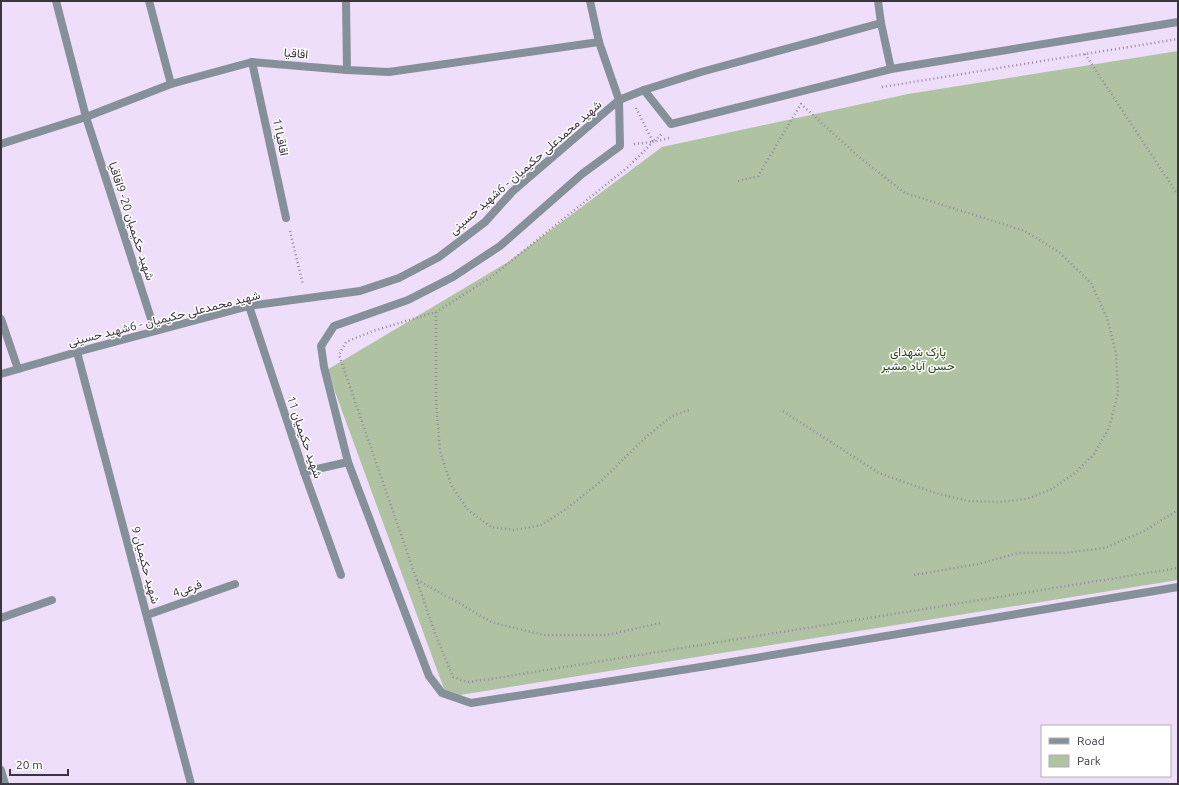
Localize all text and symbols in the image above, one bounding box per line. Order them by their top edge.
street label: اقاقیا [283,45,309,62]
street label: شهید محمدعلی حکیمیان - 6شهید حسینی [446,97,605,238]
street label: 11اقاقیا [270,117,291,157]
street label: شهید حکیمیان 20- 9اقاقیا [105,160,157,282]
street label: شهید محمدعلی حکیمیان - 6شهید حسینی [67,288,262,350]
park label: پارک شهدای حسن آباد مشیر [880,345,955,374]
street label: شهید حکیمیان 11 [283,394,325,481]
street label: شهید حکیمیان 9 [128,525,163,606]
street label: فرعی4 [171,577,204,601]
legend [1041,725,1171,777]
text: Road [1077,734,1105,747]
scale bar [10,751,68,777]
text: Park [1077,754,1101,767]
text: 20 m [16,758,43,771]

